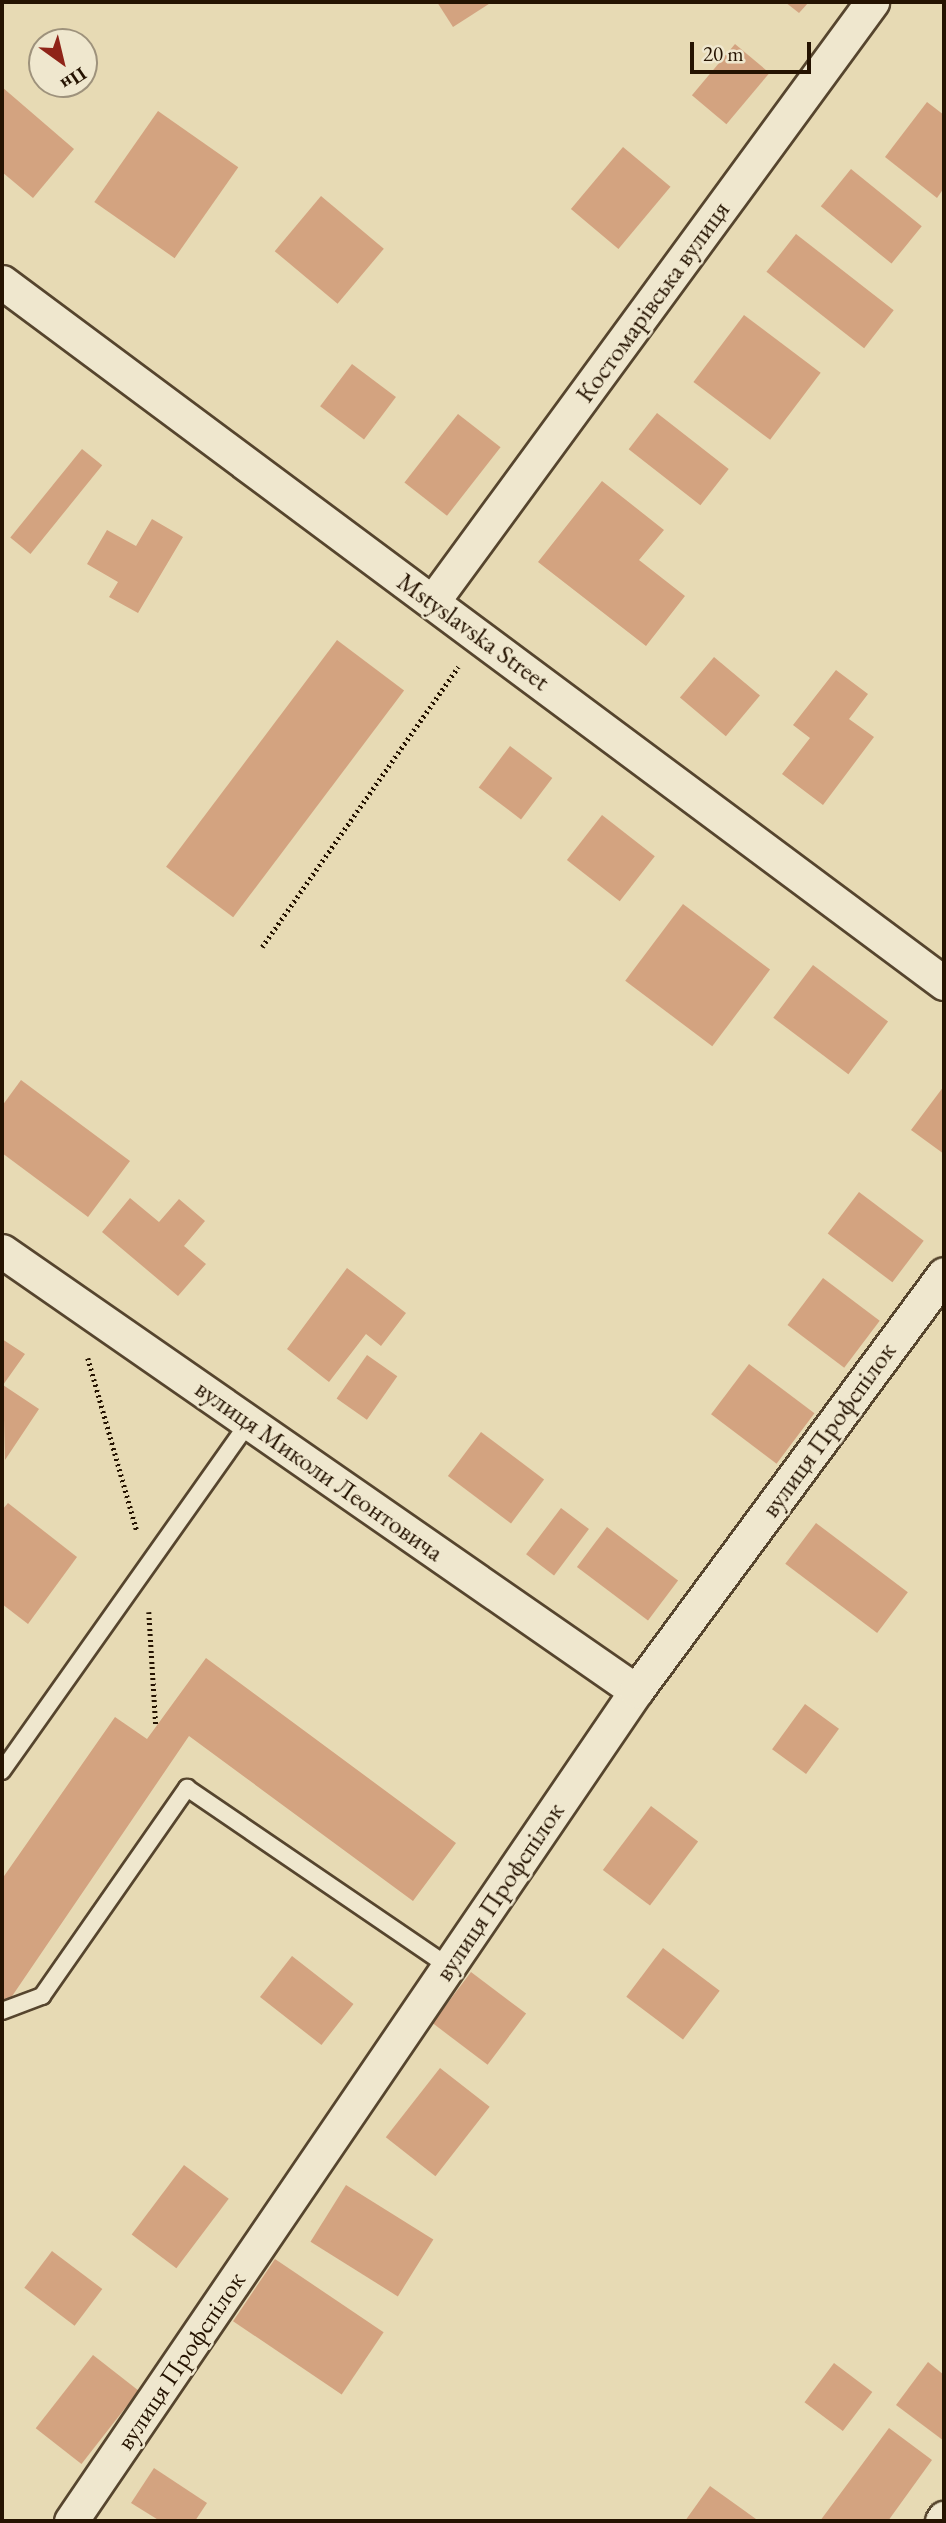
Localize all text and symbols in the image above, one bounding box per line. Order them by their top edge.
north arrow [28,28,98,98]
scale bar [694,28,815,72]
text: 20 m [703,40,744,67]
text: Пн [56,62,92,97]
street label: Костомарівська вулиця [569,195,737,409]
street label: Mstyslavska Street [391,566,555,698]
street label: вулиця Профспілок [755,1337,903,1523]
street label: вулиця Миколи Леонтовича [189,1373,449,1569]
street label: вулиця Профспілок [429,1797,571,1987]
street label: вулиця Профспілок [110,2266,252,2456]

